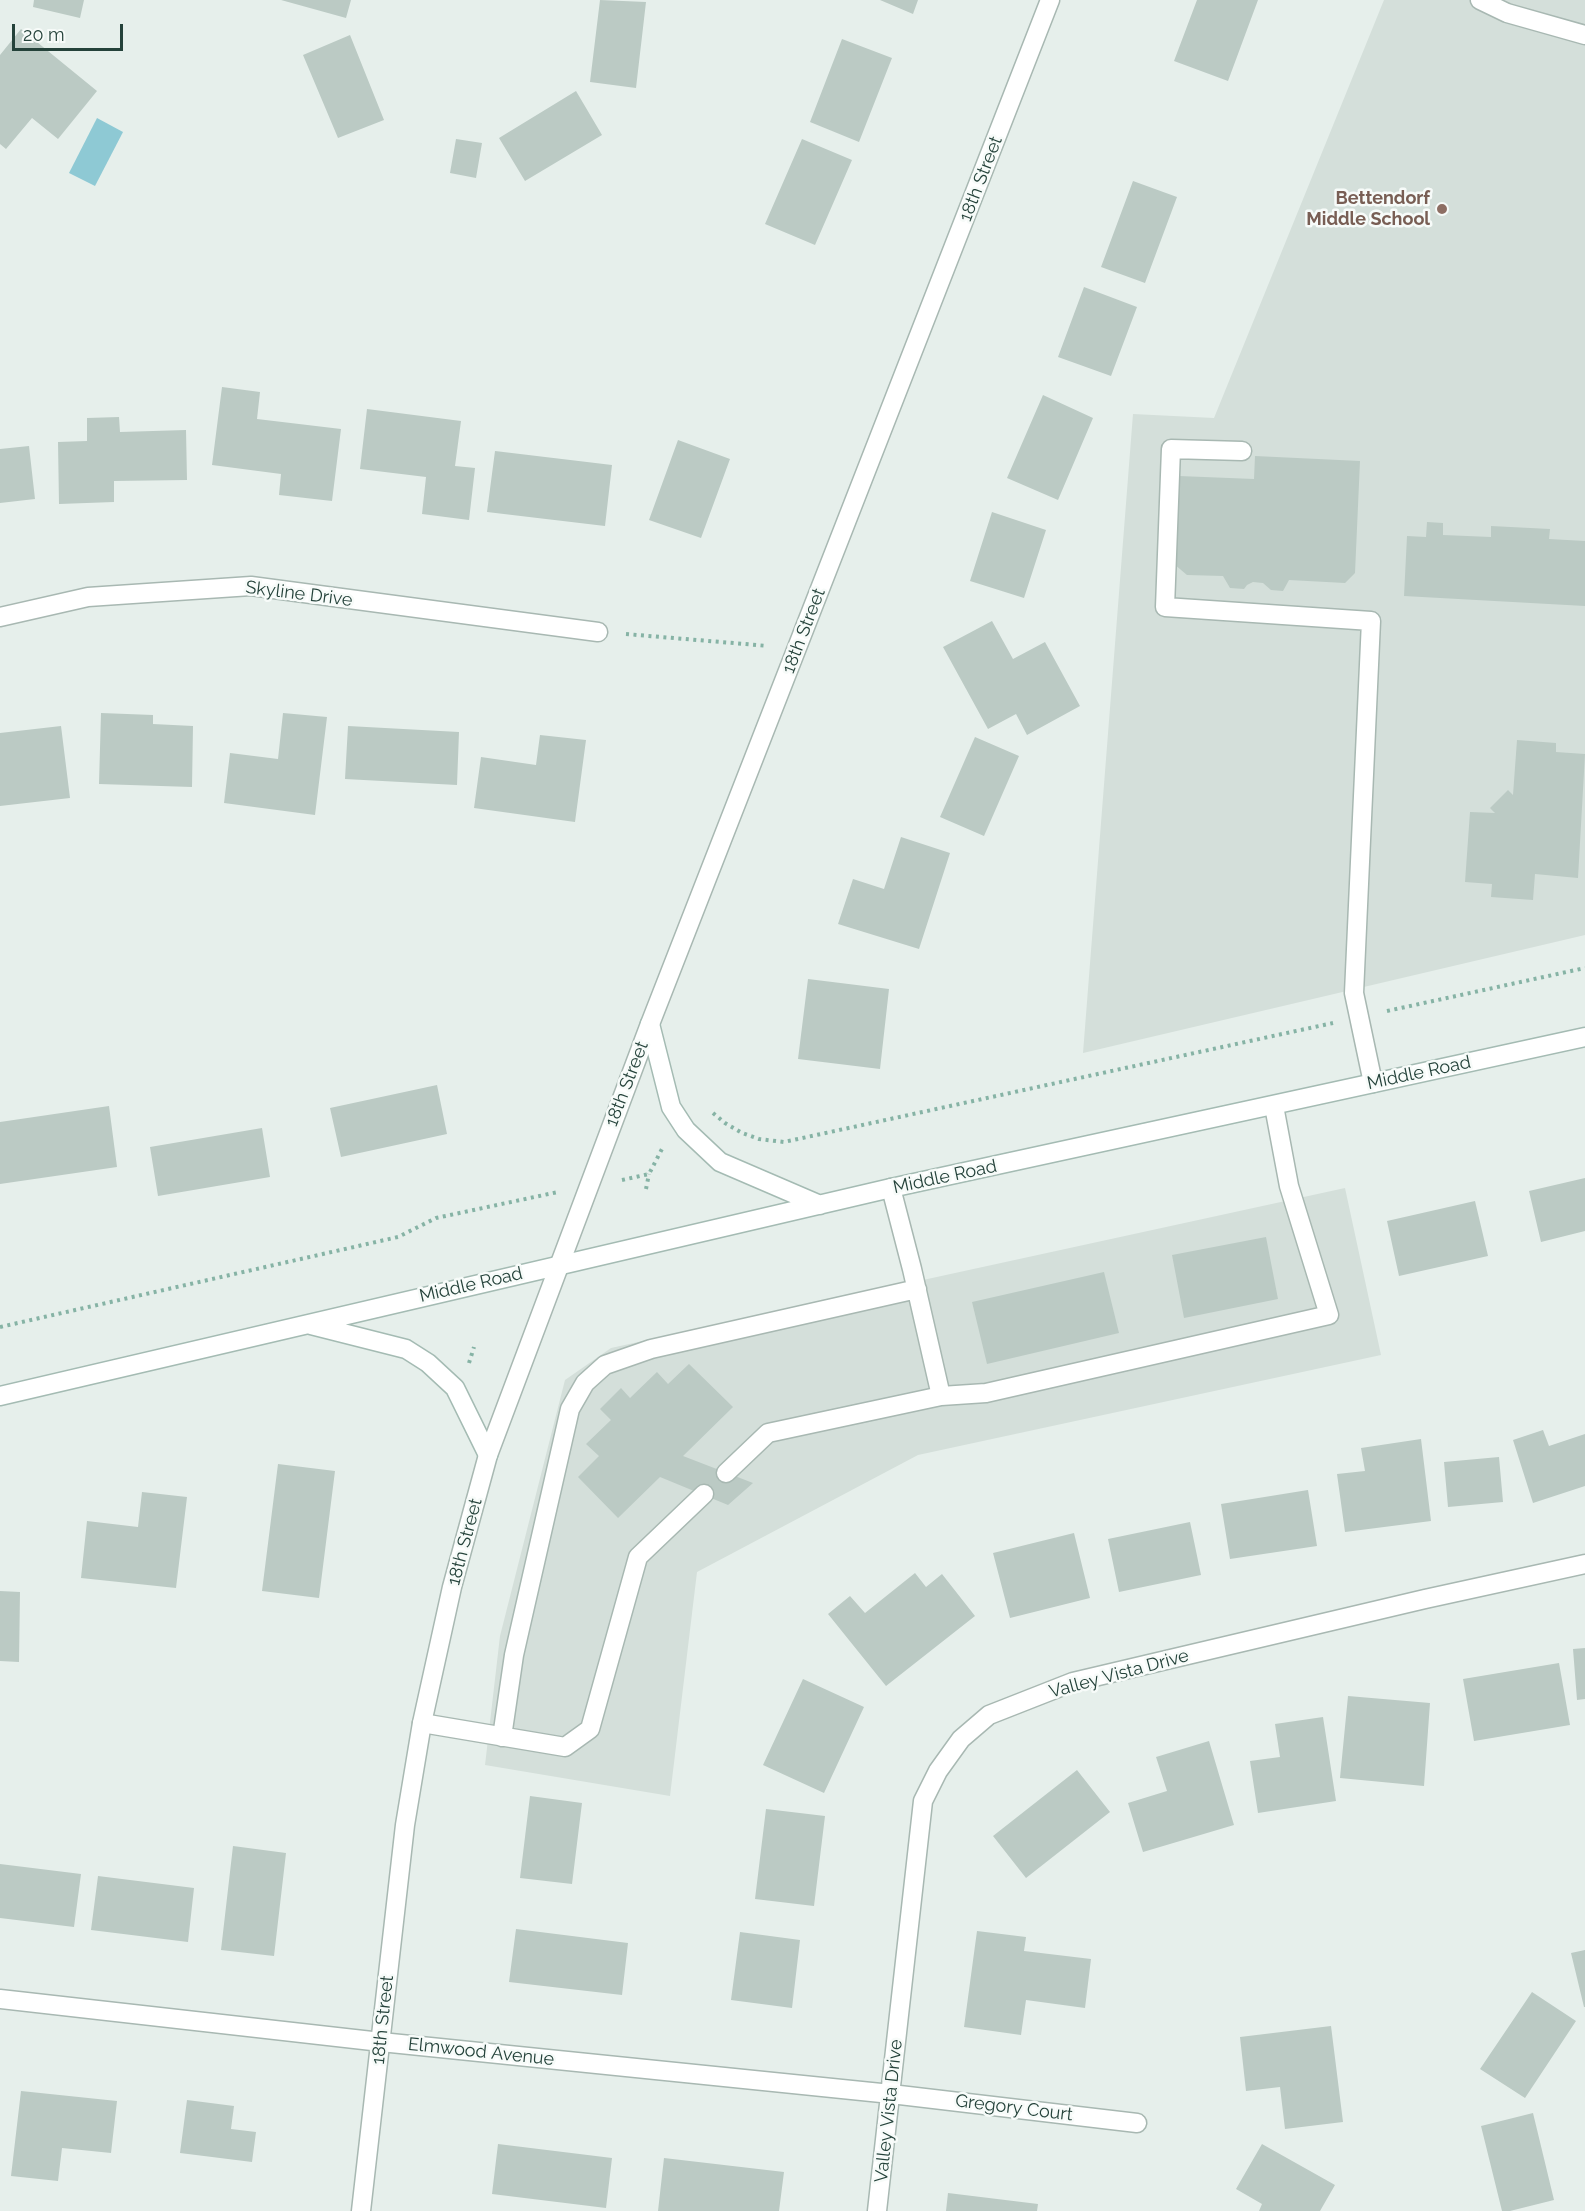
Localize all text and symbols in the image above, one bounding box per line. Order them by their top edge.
scale bar [15,12,126,50]
text: 20 m [23,24,65,45]
street label: 18th Street [955,133,1007,225]
place label: Bettendorf Middle School [1306,188,1430,230]
marker: Bettendorf Middle School [1435,202,1449,216]
street label: Skyline Drive [244,577,354,611]
street label: 18th Street [778,585,830,677]
street label: 18th Street [601,1038,653,1130]
street label: Middle Road [1365,1051,1473,1095]
street label: Middle Road [891,1155,999,1199]
street label: Middle Road [417,1263,525,1307]
street label: 18th Street [443,1496,487,1588]
street label: Valley Vista Drive [1047,1645,1191,1703]
street label: 18th Street [368,1974,398,2066]
street label: Elmwood Avenue [407,2034,555,2070]
street label: Valley Vista Drive [871,2038,907,2184]
street label: Gregory Court [954,2090,1074,2126]

